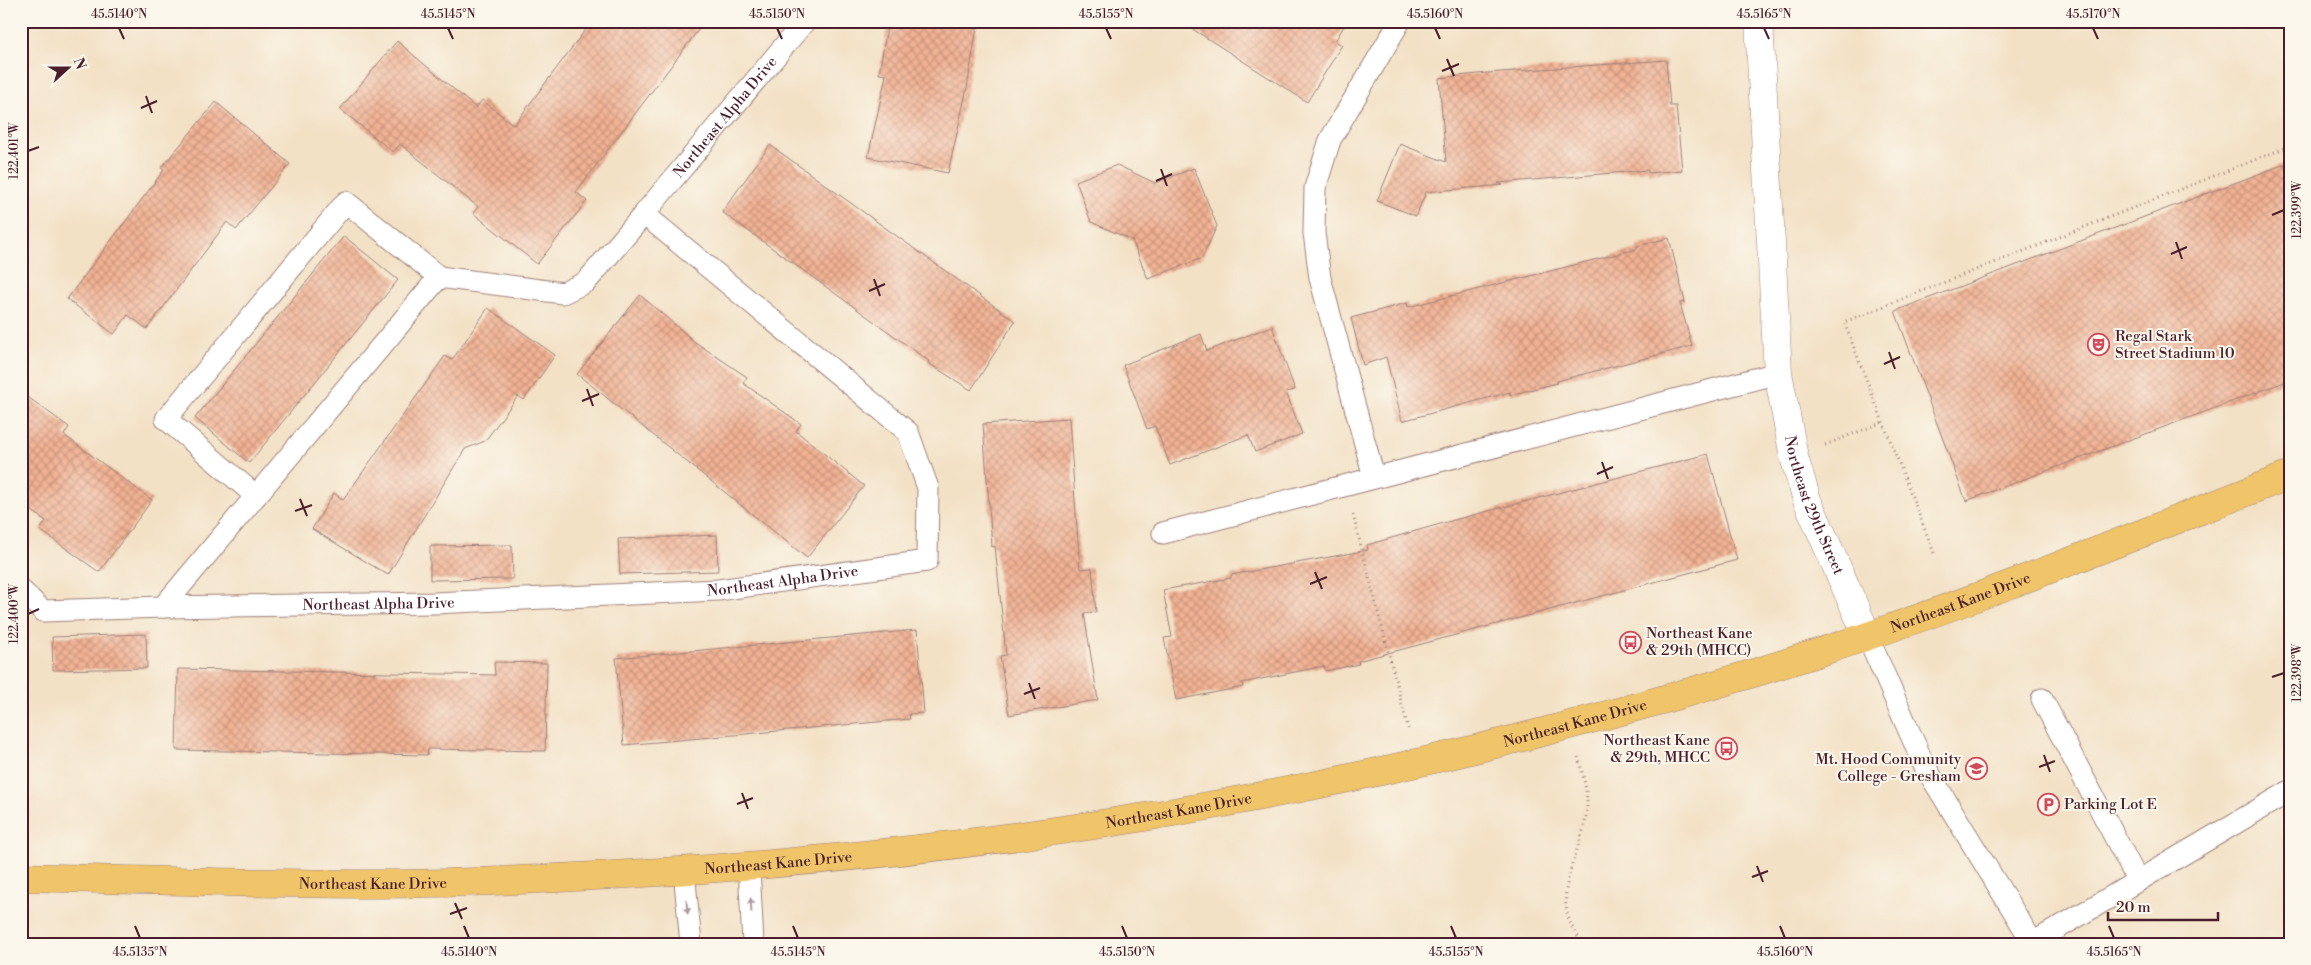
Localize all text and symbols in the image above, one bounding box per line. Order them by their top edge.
text: 45.5140°N [91,7,147,22]
text: 45.5145°N [421,7,475,22]
text: 45.5150°N [749,7,805,22]
text: 45.5155°N [1079,7,1133,22]
text: 45.5160°N [1407,7,1463,22]
text: 45.5165°N [1737,7,1792,22]
text: 45.5170°N [2066,7,2120,22]
north arrow [42,42,92,92]
street label: Northeast Alpha Drive [669,52,781,182]
text: N [69,55,90,72]
text: 122.401°W [7,121,22,179]
text: 122.399°W [2290,180,2305,239]
place label: Regal Stark Street Stadium 10 [2115,327,2235,363]
theatre icon: Regal Stark Street Stadium 10 [2087,333,2111,357]
street label: Northeast 29th Street [1781,434,1849,578]
street label: Northeast Alpha Drive [707,561,859,600]
street label: Northeast Kane Drive [1888,568,2033,637]
text: 122.400°W [7,583,22,644]
street label: Northeast Alpha Drive [302,593,455,614]
place label: Northeast Kane & 29th (MHCC) [1646,624,1753,660]
bus stop icon: Northeast Kane & 29th (MHCC) [1618,630,1642,654]
text: 122.398°W [2290,643,2305,702]
street label: Northeast Kane Drive [1501,695,1649,751]
place label: Northeast Kane & 29th, MHCC [1603,731,1710,767]
bus stop icon: Northeast Kane & 29th, MHCC [1714,737,1738,761]
place label: Mt. Hood Community College - Gresham [1816,750,1962,786]
school or university icon: Mt. Hood Community College - Gresham [1965,756,1989,780]
street label: Northeast Kane Drive [1104,788,1253,833]
parking icon: Parking Lot E [2036,792,2060,816]
place label: Parking Lot E [2064,795,2157,814]
street label: Northeast Kane Drive [704,847,853,879]
street label: Northeast Kane Drive [299,873,447,894]
scale bar [2108,890,2218,922]
one-way arrow [747,897,755,913]
text: 20 m [2116,898,2151,917]
one-way arrow [684,900,692,916]
text: 45.5135°N [113,945,167,960]
text: 45.5140°N [441,945,497,960]
text: 45.5145°N [771,945,825,960]
text: 45.5150°N [1099,945,1155,960]
text: 45.5155°N [1429,945,1483,960]
text: 45.5160°N [1757,945,1813,960]
text: 45.5165°N [2087,945,2142,960]

